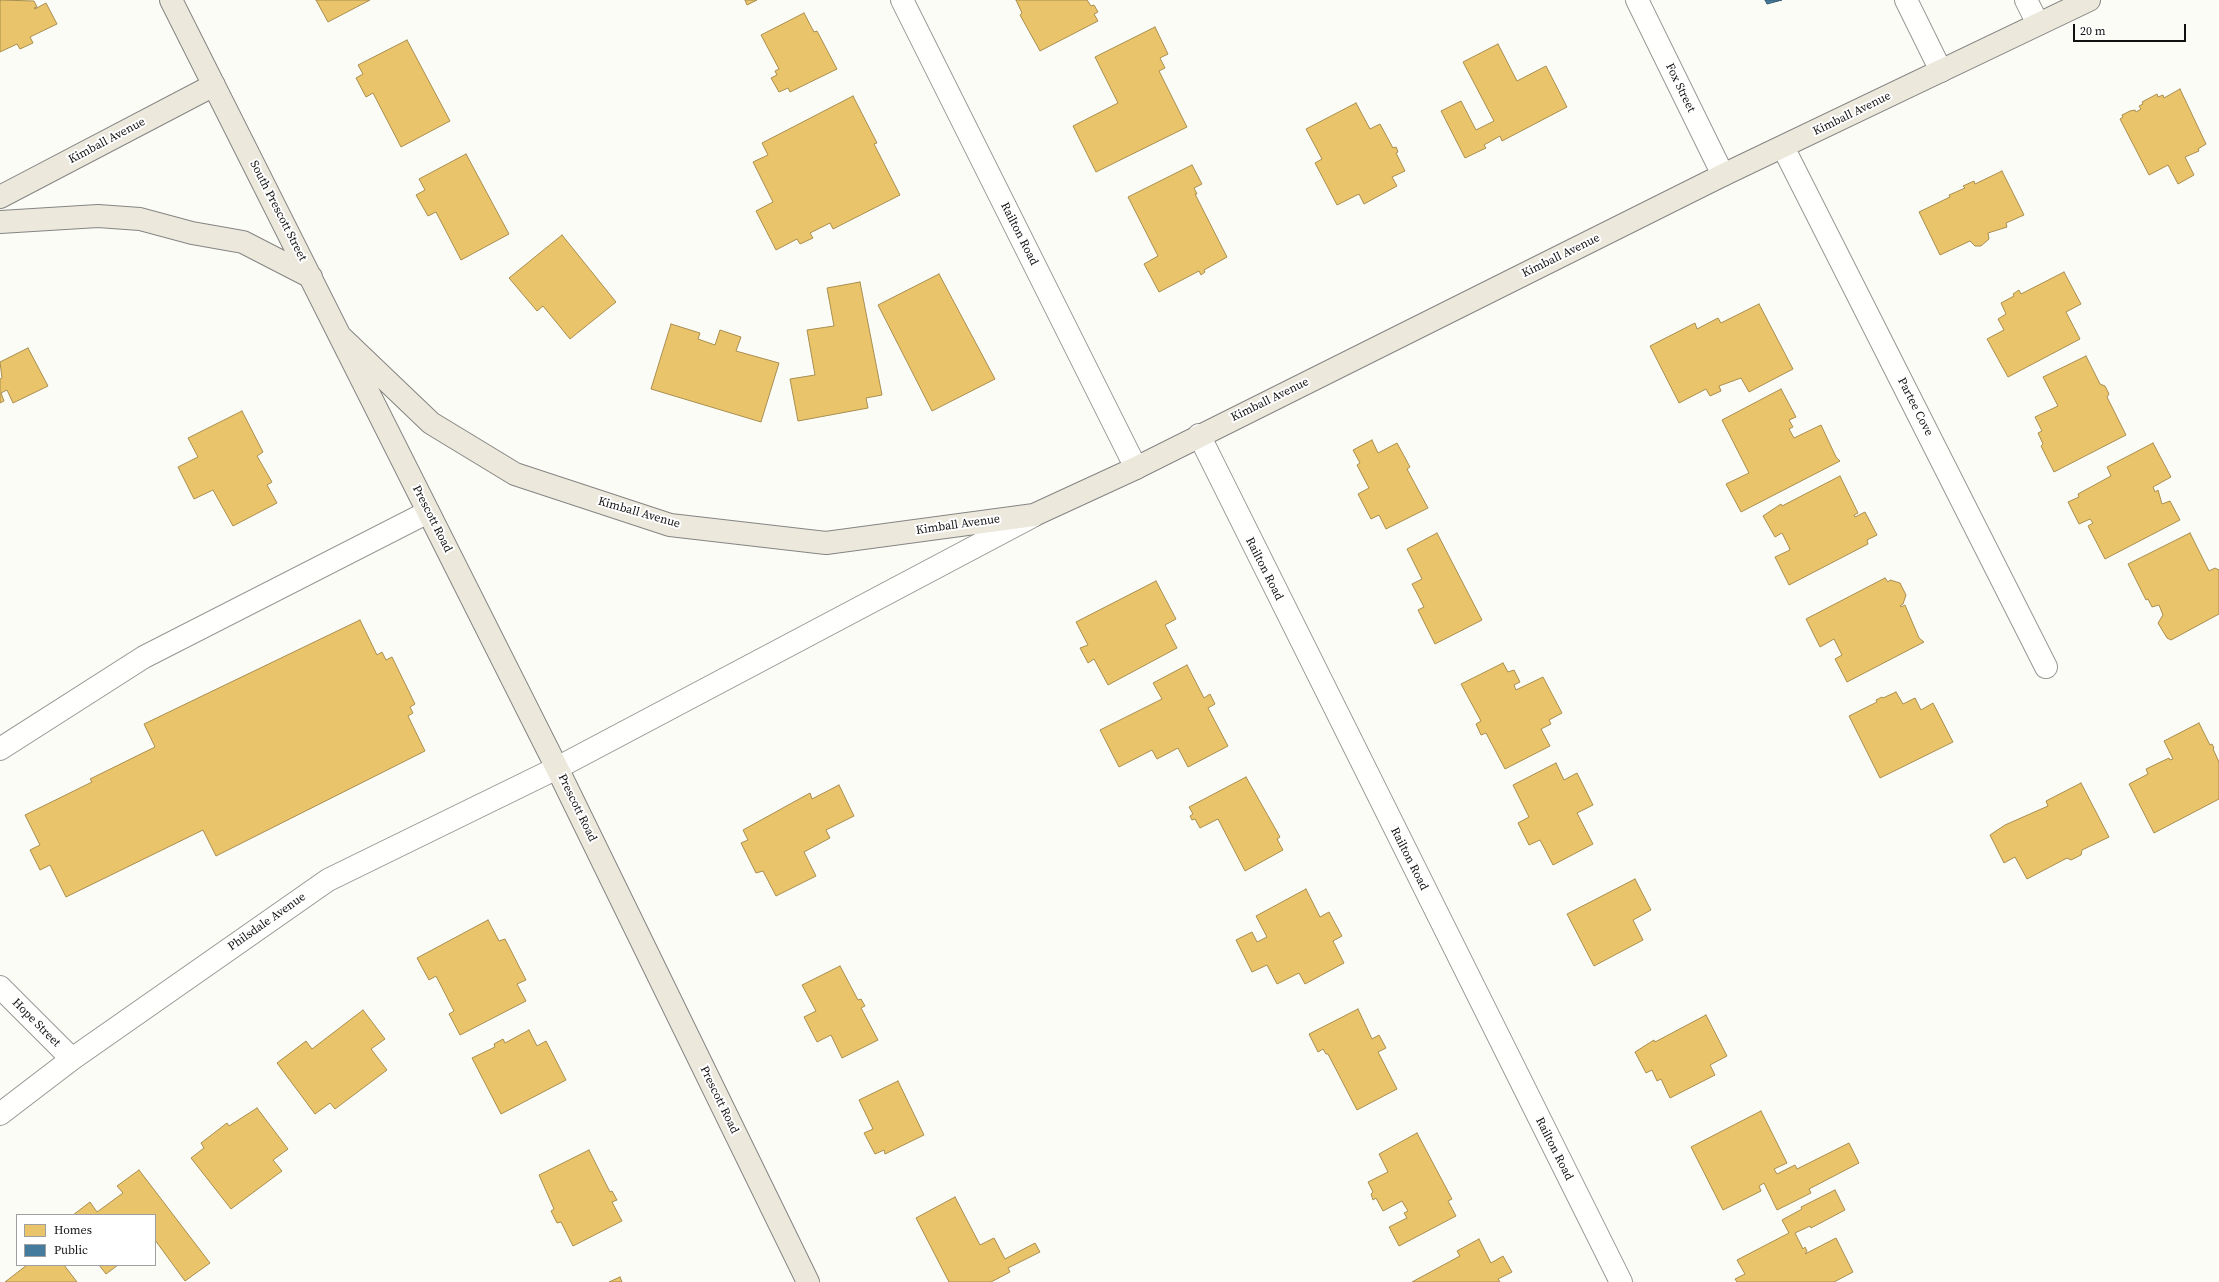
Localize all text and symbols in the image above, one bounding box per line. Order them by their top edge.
scale bar [2075,16,2188,42]
text: 20 m [2080,23,2106,39]
street label: Fox Street [1662,61,1698,115]
street label: Kimball Avenue [1811,89,1893,139]
street label: Kimball Avenue [66,115,148,167]
street label: South Prescott Street [246,158,310,264]
street label: Railton Road [997,200,1041,268]
street label: Kimball Avenue [1520,231,1602,281]
street label: Kimball Avenue [1229,375,1311,425]
street label: Partee Cove [1894,375,1936,439]
street label: Prescott Road [409,483,455,555]
street label: Kimball Avenue [596,494,682,532]
street label: Kimball Avenue [915,512,1001,538]
street label: Railton Road [1242,535,1286,603]
street label: Prescott Road [554,772,600,844]
street label: Railton Road [1387,825,1431,893]
street label: Philsdale Avenue [225,890,309,954]
street label: Hope Street [9,996,63,1050]
street label: Prescott Road [696,1064,742,1136]
street label: Railton Road [1532,1115,1576,1183]
legend [16,1214,156,1266]
text: Homes [54,1222,92,1238]
text: Public [54,1242,88,1258]

